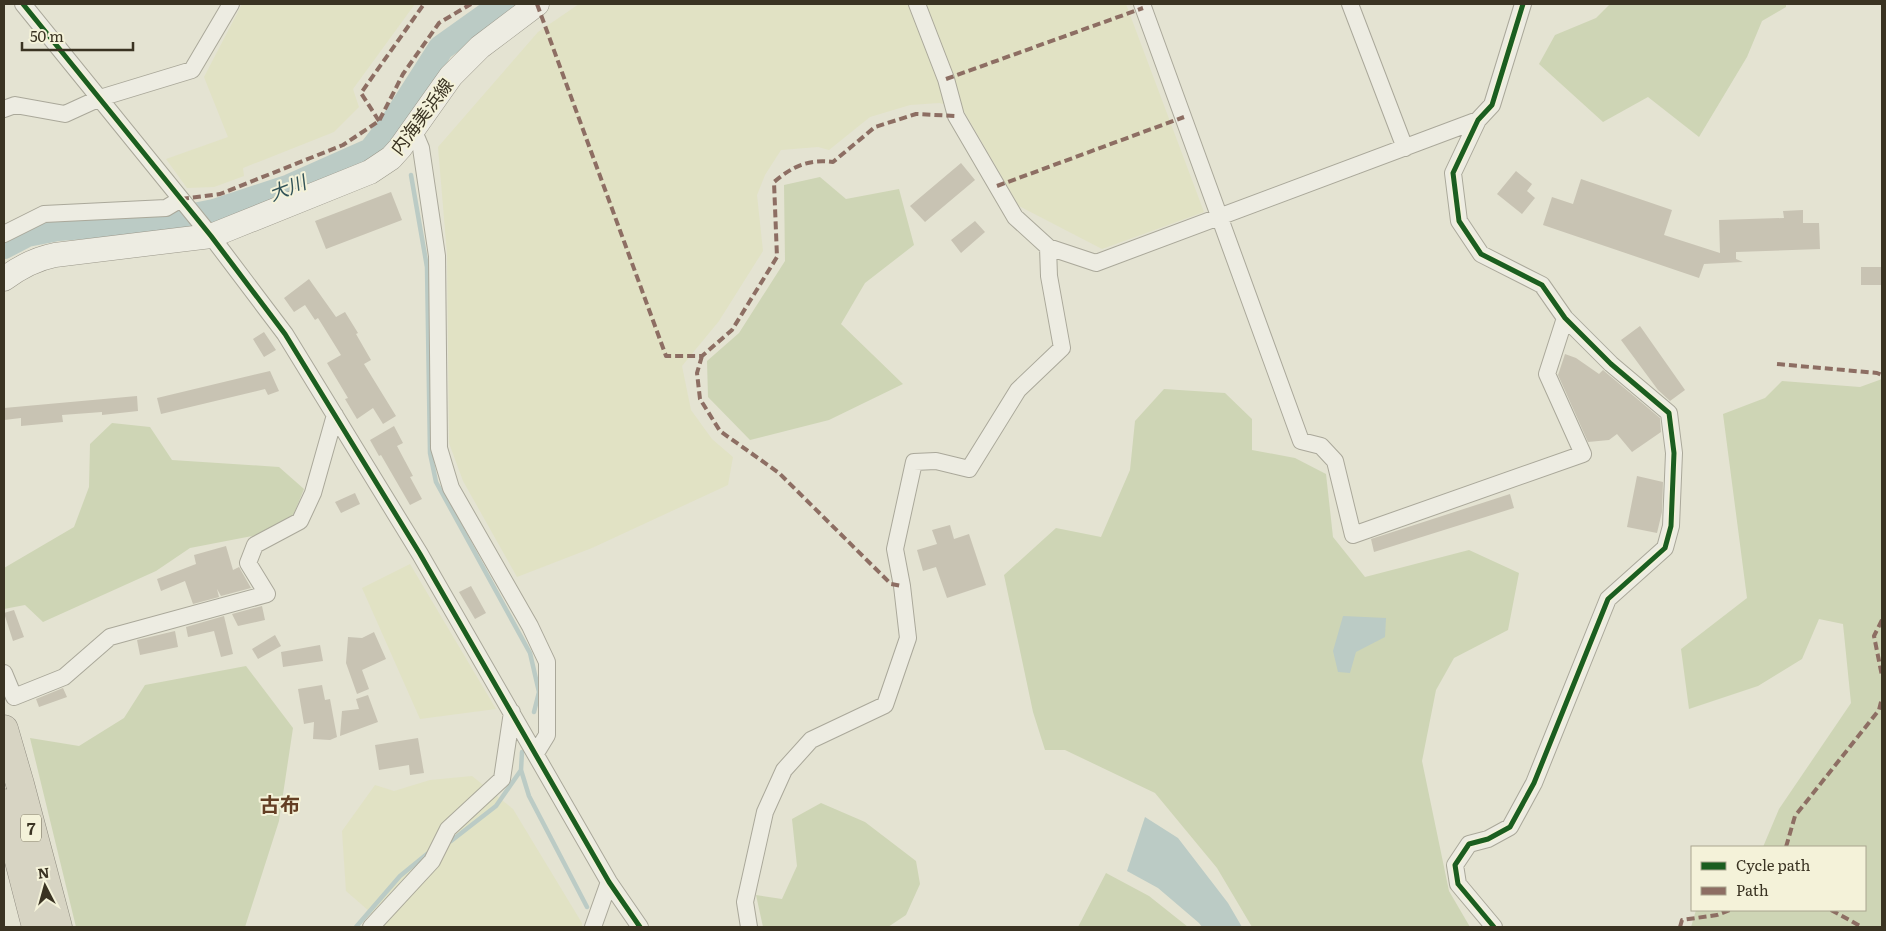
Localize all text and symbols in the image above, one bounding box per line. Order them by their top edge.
scale bar [22,20,134,52]
text: 50 m [30,24,64,47]
street label: 内海美浜線 [383,72,459,160]
water label: 大川 [264,166,312,207]
district label: 古布 [260,788,300,818]
road number: 7 [21,814,41,841]
legend [1691,846,1866,911]
text: Cycle path [1736,853,1811,876]
north arrow [20,861,70,911]
text: N [37,861,51,883]
text: Path [1736,878,1769,901]

